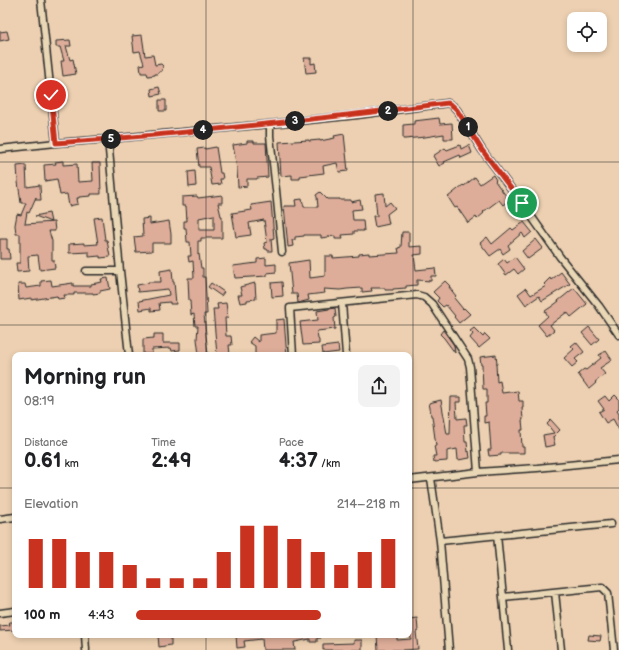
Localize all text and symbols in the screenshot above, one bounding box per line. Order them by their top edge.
map controls [567,12,607,52]
button: locate [567,12,607,52]
pin [34,78,68,112]
icon: check [40,84,62,106]
pin: 2 [378,101,398,121]
text: 2 [385,104,391,117]
pin: 3 [285,111,305,131]
text: 3 [292,114,298,127]
pin: 1 [458,117,478,137]
pin: 4 [193,120,213,140]
text: 1 [466,120,470,133]
text: 4 [200,123,206,136]
pin: 5 [101,129,121,149]
text: 5 [108,132,114,145]
pin [505,186,539,220]
icon: arrive [511,192,533,214]
text: Morning run [24,364,146,391]
button: share [358,365,400,407]
text: 08:19 [24,393,54,409]
text: Distance [24,436,68,449]
text: Time [151,436,176,449]
text: Pace [279,436,304,449]
text: 0.61 [24,449,61,473]
text: 2:49 [151,449,192,473]
text: 4:37 [279,449,318,473]
text: km [61,457,79,470]
text: /km [318,457,340,470]
text: Elevation [24,496,78,512]
text: 214–218 m [337,496,400,512]
text: 100 m [24,607,60,623]
text: 4:43 [88,607,114,623]

